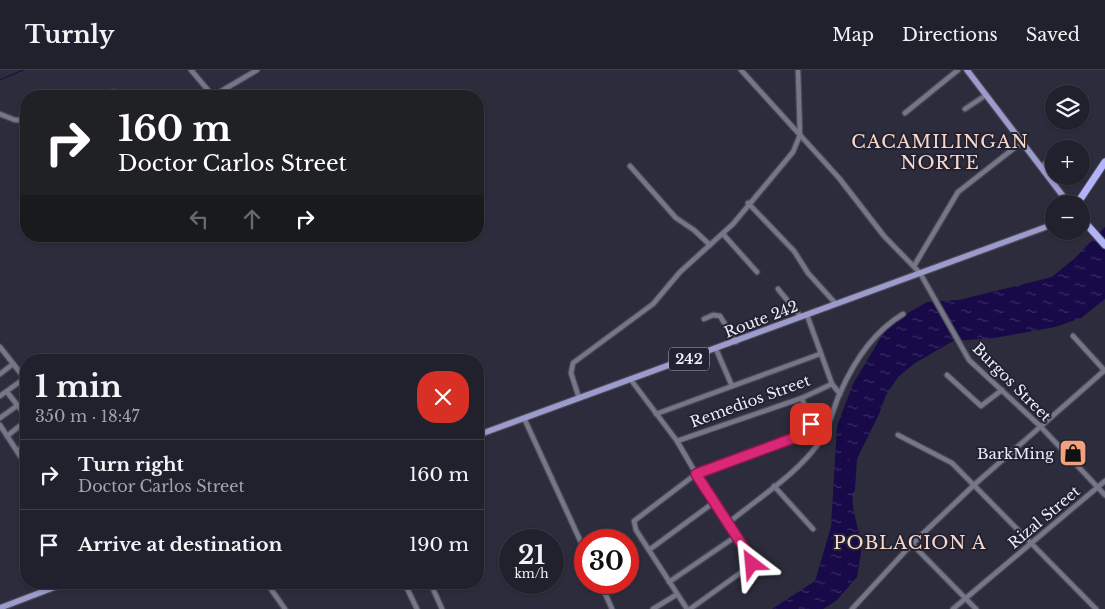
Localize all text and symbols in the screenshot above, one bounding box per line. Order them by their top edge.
text: Turnly [25,20,114,49]
text: Map [832,24,874,46]
text: Directions [902,24,998,46]
text: Saved [1026,24,1080,46]
map controls [1045,85,1090,240]
button: layers [1045,85,1090,130]
text: 160 m [118,107,231,150]
icon: right [35,110,100,175]
district label: CACAMILINGAN NORTE [851,131,1029,174]
button: + [1045,140,1090,185]
text: Doctor Carlos Street [118,150,347,177]
button: − [1045,195,1090,240]
icon: left [185,205,213,233]
icon: ahead [238,205,266,233]
icon: right [291,205,319,233]
street label: Route 242 [721,296,801,342]
street label: Burgos Street [969,339,1056,426]
road number: 242 [669,348,709,370]
text: 1 min [35,368,122,405]
street label: Remedios Street [687,370,813,432]
button: close [417,371,469,423]
pin [790,403,832,445]
text: 350 m · 18:47 [35,406,140,426]
icon: arrive [797,410,825,438]
shop icon: BarkMing [1058,438,1088,468]
place label: BarkMing [977,444,1055,463]
text: Turn right [78,453,184,476]
icon: right [35,461,63,489]
text: 160 m [409,463,469,486]
text: Doctor Carlos Street [78,476,244,496]
street label: Rizal Street [1004,481,1084,553]
speed limit sign: 30 [574,529,639,594]
icon: arrive [35,531,63,559]
district label: POBLACION A [833,532,987,554]
text: Arrive at destination [78,533,282,556]
text: 190 m [409,533,469,556]
position arrow [725,537,777,589]
text: 21 [518,540,545,571]
text: km/h [514,566,549,581]

